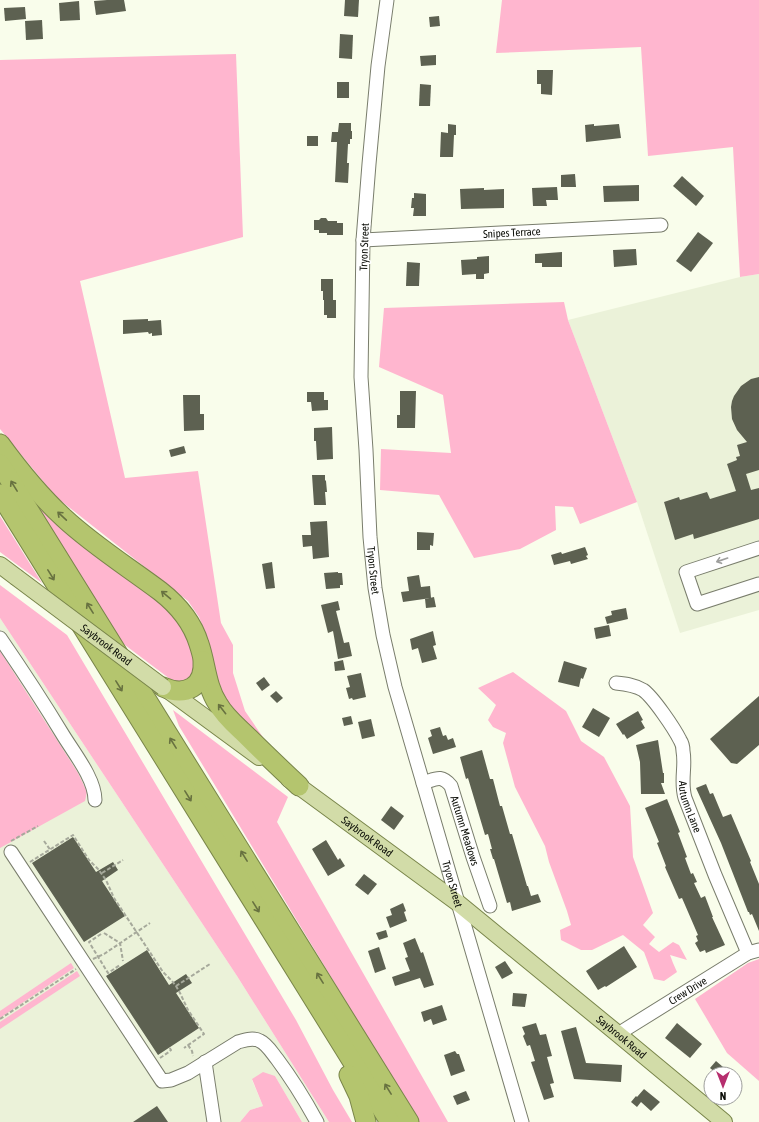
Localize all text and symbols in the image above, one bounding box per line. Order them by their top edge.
street label: Tryon Street [357,223,371,271]
street label: Snipes Terrace [483,225,541,240]
one-way arrow [9,480,17,492]
one-way arrow [57,512,67,521]
street label: Tryon Street [365,546,382,595]
one-way arrow [716,557,729,564]
one-way arrow [47,569,55,581]
one-way arrow [160,591,171,600]
one-way arrow [86,603,94,614]
street label: Saybrook Road [79,622,134,668]
one-way arrow [116,680,124,692]
one-way arrow [217,704,226,715]
one-way arrow [169,737,177,749]
street label: Autumn Lane [677,781,704,834]
one-way arrow [184,790,192,801]
street label: Autumn Meadows [448,794,481,867]
street label: Saybrook Road [339,814,395,859]
one-way arrow [239,850,247,862]
street label: Tryon Street [440,859,465,909]
one-way arrow [252,901,261,912]
one-way arrow [315,973,324,984]
street label: Crew Drive [666,974,709,1007]
street label: Saybrook Road [594,1013,649,1061]
north arrow [703,1066,743,1106]
one-way arrow [384,1083,392,1095]
text: N [720,1090,726,1102]

